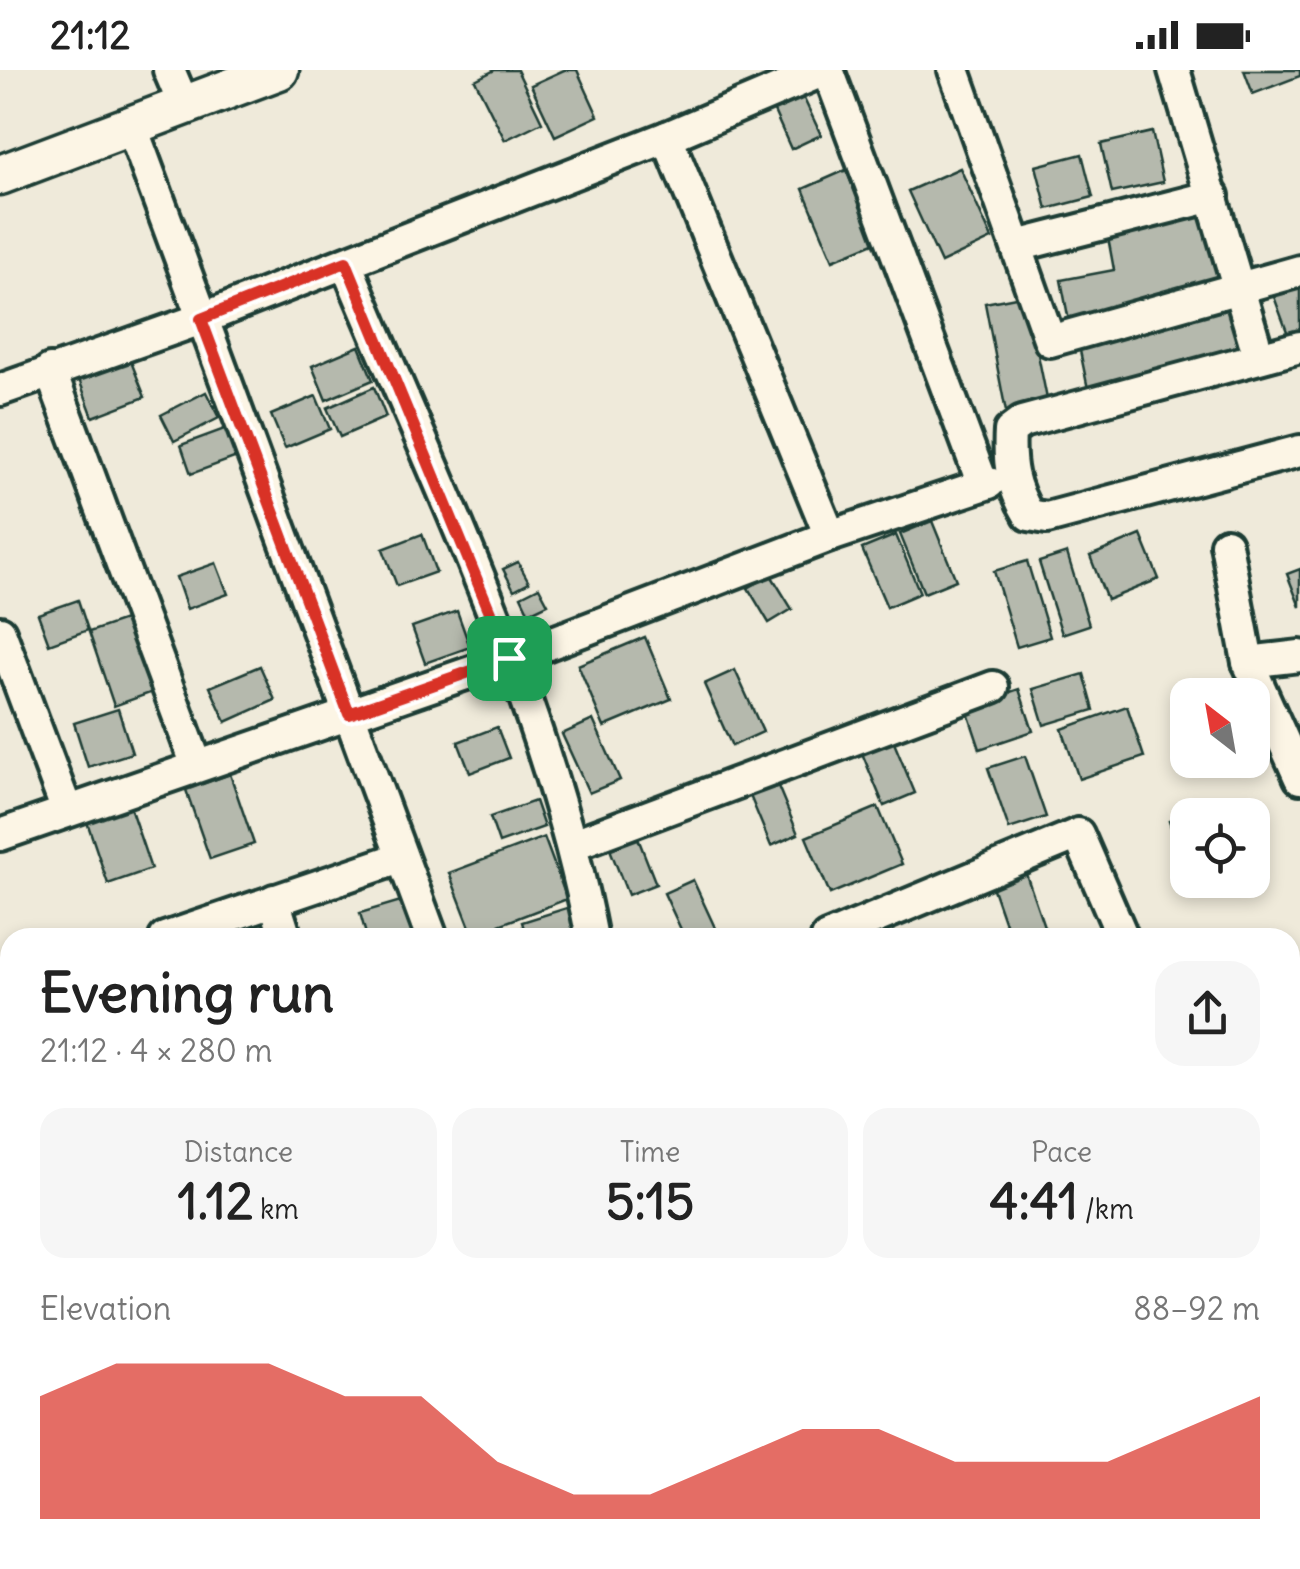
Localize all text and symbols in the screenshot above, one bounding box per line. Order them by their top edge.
text: 21:12 [50,12,130,59]
pin [467,616,552,701]
icon: arrive [482,631,537,686]
north arrow [1170,678,1270,778]
map controls [1170,678,1270,898]
button: locate [1170,798,1270,898]
text: Evening run [40,958,334,1027]
button: share [1155,961,1260,1066]
text: 21:12 · 4 × 280 m [40,1030,273,1071]
text: Distance [184,1134,293,1170]
text: Time [620,1134,680,1170]
text: Pace [1031,1134,1092,1170]
text: 1.12 [178,1170,253,1233]
text: 5:15 [606,1170,694,1233]
text: 4:41 [990,1170,1078,1233]
text: km [253,1191,299,1227]
text: /km [1078,1191,1134,1227]
text: Elevation [40,1288,171,1329]
text: 88–92 m [1133,1288,1260,1329]

